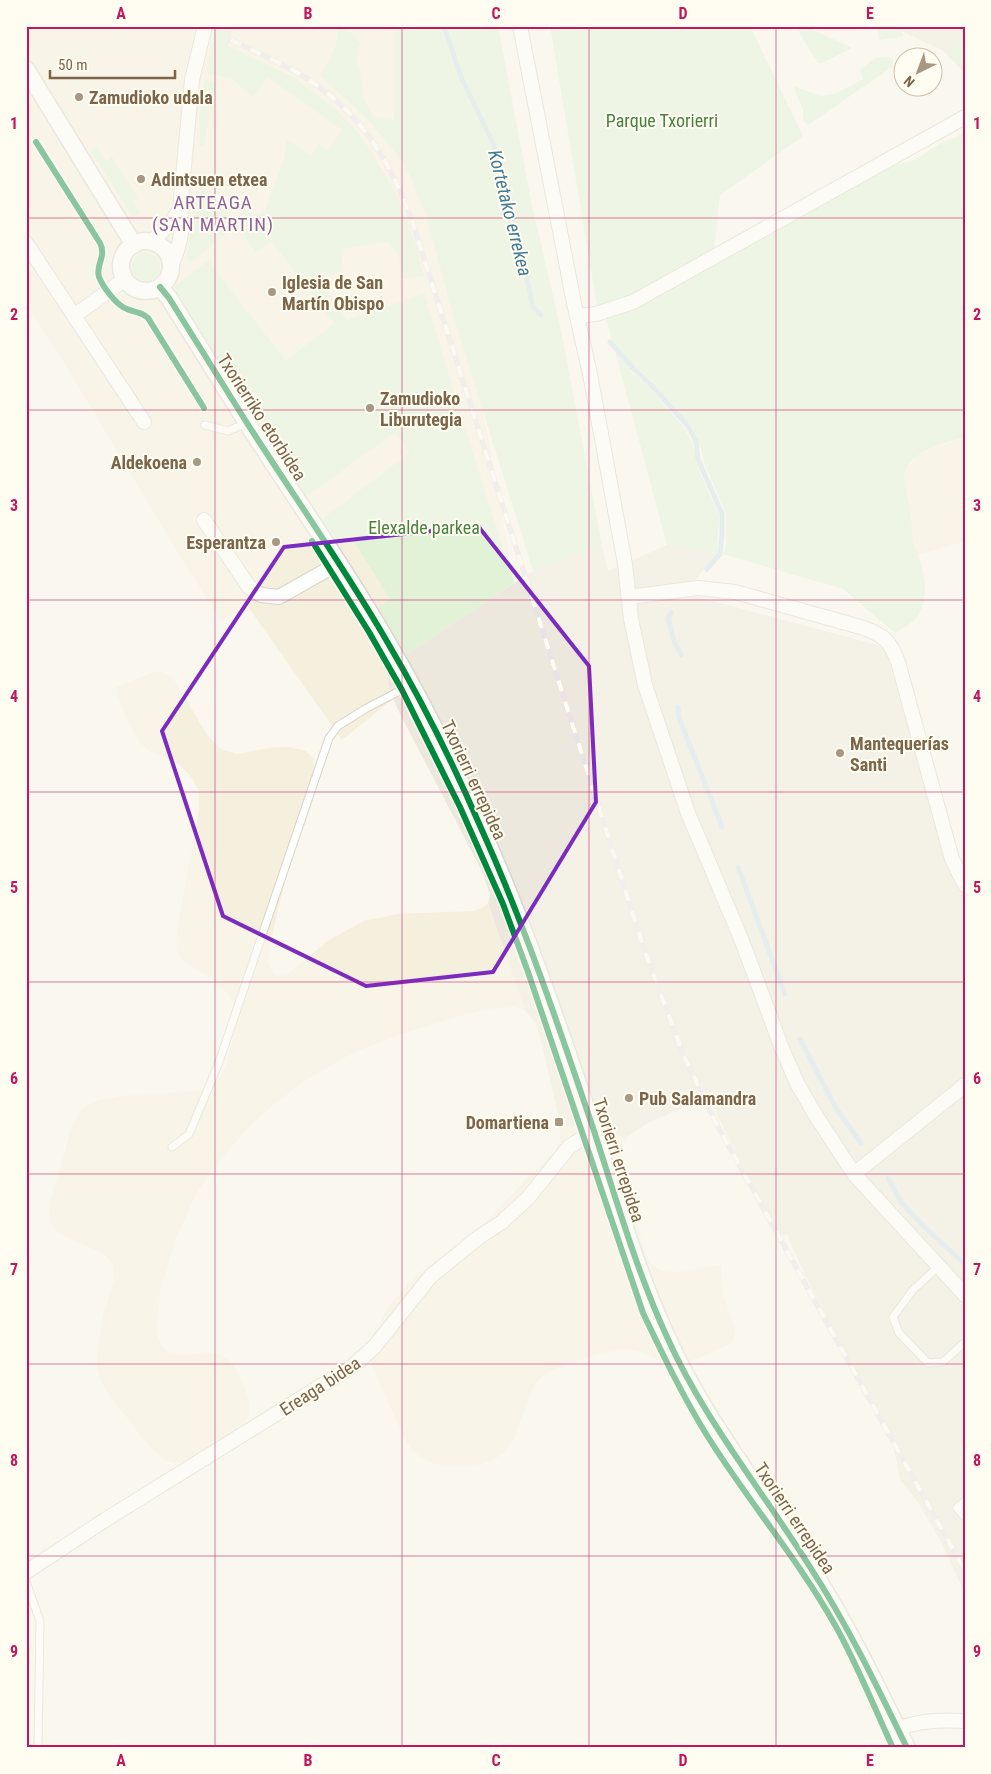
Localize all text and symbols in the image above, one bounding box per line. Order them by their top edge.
text: A [116,4,126,23]
text: B [304,4,313,23]
text: C [491,4,501,23]
text: D [678,4,688,23]
text: E [866,4,874,23]
scale bar [50,48,175,80]
north arrow [894,48,944,98]
text: 50 m [58,56,88,74]
text: N [901,73,918,90]
place label: Zamudioko udala [89,87,213,108]
marker: Zamudioko udala [73,91,85,103]
park label: Parque Txorierri [606,110,718,131]
text: 1 [10,114,18,133]
text: 1 [973,114,981,133]
water label: Kortetako errekea [483,147,537,279]
place label: Adintsuen etxea [151,169,267,190]
marker: Adintsuen etxea [135,173,147,185]
district label: ARTEAGA (SAN MARTIN) [152,191,274,236]
place label: Iglesia de San Martín Obispo [282,272,384,314]
marker: Iglesia de San Martín Obispo [266,286,278,298]
text: 2 [10,305,18,324]
text: 2 [973,305,981,324]
street label: Txorierriko etorbidea [213,350,311,484]
place label: Zamudioko Liburutegia [380,388,462,430]
marker: Zamudioko Liburutegia [364,402,376,414]
place label: Aldekoena [111,452,187,473]
marker: Aldekoena [191,456,203,468]
text: 3 [10,496,18,515]
text: 3 [973,496,981,515]
park label: Elexalde parkea [368,517,480,538]
place label: Esperantza [186,532,266,553]
marker: Esperantza [270,536,282,548]
text: 4 [10,687,18,706]
text: 4 [973,687,981,706]
street label: Txorierri errepidea [437,717,511,843]
place label: Mantequerías Santi [850,733,949,775]
marker: Mantequerías Santi [834,747,846,759]
text: 5 [10,878,18,897]
text: 5 [973,878,981,897]
text: 6 [10,1069,18,1088]
text: 6 [973,1069,981,1088]
place label: Pub Salamandra [639,1088,756,1109]
marker: Pub Salamandra [623,1092,635,1104]
street label: Txorierri errepidea [589,1095,649,1225]
place label: Domartiena [466,1112,549,1133]
marker: Domartiena [553,1116,565,1128]
text: 7 [10,1260,18,1279]
text: 7 [973,1260,981,1279]
street label: Ereaga bidea [276,1352,364,1420]
text: 8 [10,1451,18,1470]
text: 8 [973,1451,981,1470]
street label: Txorierri errepidea [750,1458,840,1578]
text: 9 [10,1642,18,1661]
text: 9 [973,1642,981,1661]
text: A [116,1751,126,1770]
text: B [304,1751,313,1770]
text: C [491,1751,501,1770]
text: D [678,1751,688,1770]
text: E [866,1751,874,1770]

